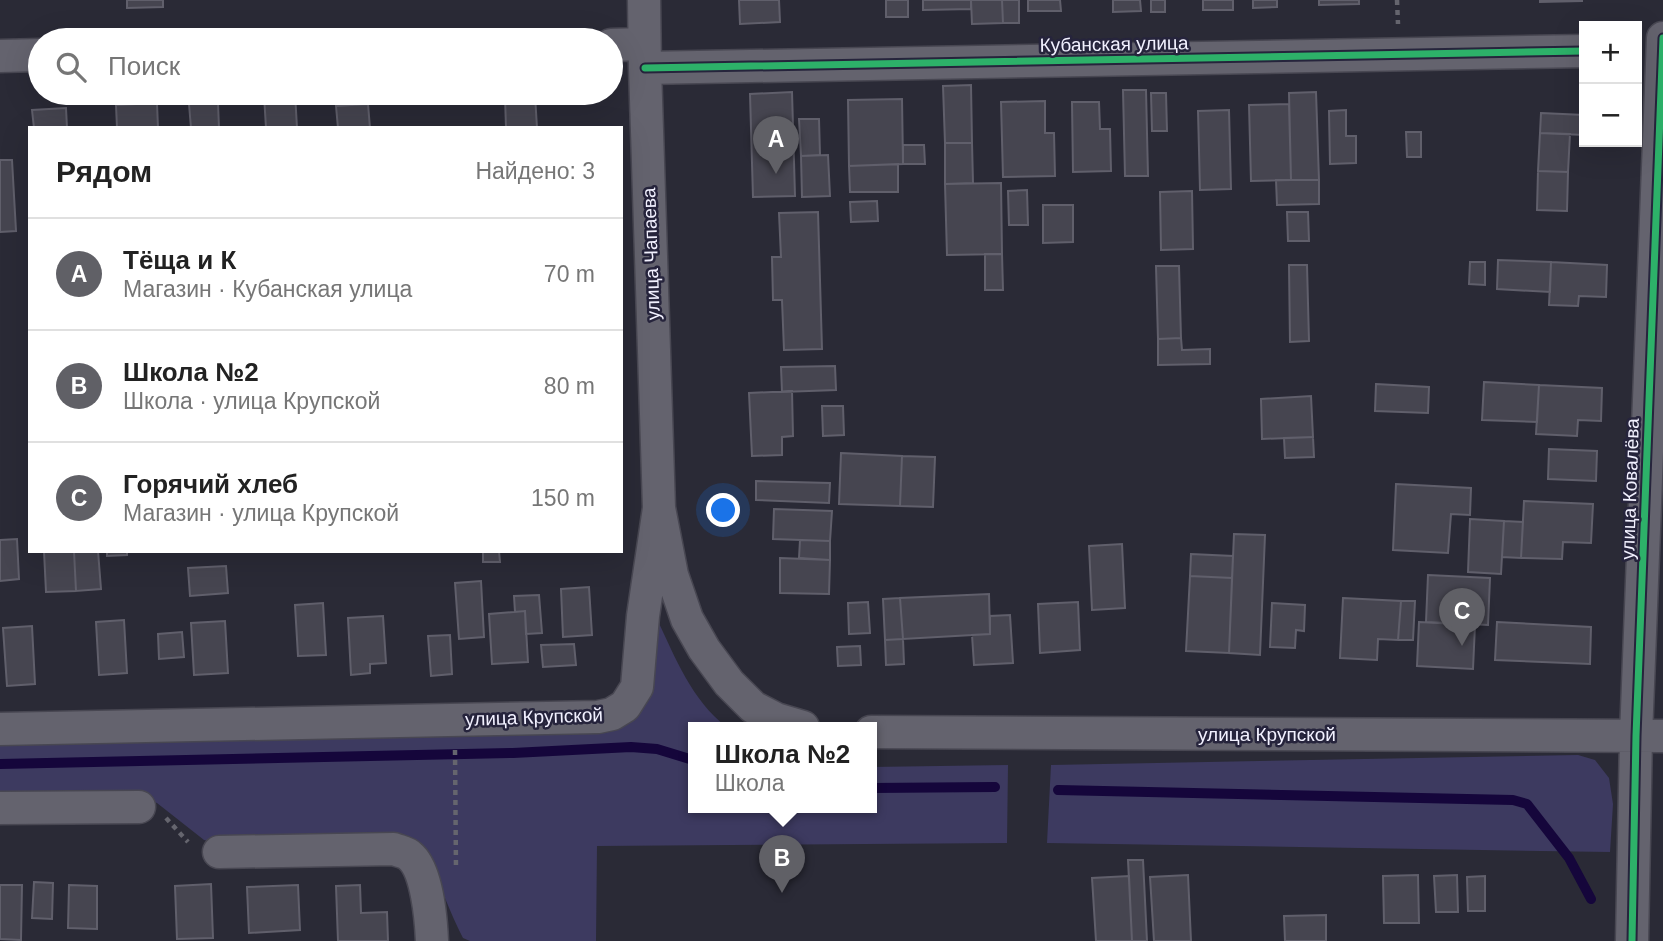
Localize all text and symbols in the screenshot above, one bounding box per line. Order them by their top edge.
map controls [1579,21,1642,147]
button: + [1579,21,1642,84]
search box [28,28,623,105]
street label: Кубанская улица [1039,32,1189,56]
icon: search [52,48,90,86]
text: Поиск [108,51,180,81]
button: − [1579,84,1642,147]
pin: A [753,116,799,174]
text: Рядом [56,155,152,188]
text: Найдено: 3 [475,158,595,184]
street label: улица Чапаева [638,187,664,321]
text: Тёща и К [123,245,236,275]
text: A [71,261,87,287]
text: 70 m [544,261,595,287]
text: Магазин · Кубанская улица [123,276,412,302]
text: Школа №2 [123,357,259,387]
text: B [71,373,87,399]
text: 80 m [544,373,595,399]
text: Школа · улица Крупской [123,388,380,414]
street label: улица Ковалёва [1617,417,1643,560]
text: Горячий хлеб [123,469,298,499]
text: C [71,485,87,511]
text: 150 m [531,485,595,511]
your location [706,493,740,527]
text: Магазин · улица Крупской [123,500,399,526]
pin: C [1439,588,1485,646]
street label: улица Крупской [465,704,603,730]
popup [688,722,877,813]
street label: улица Крупской [1198,724,1336,745]
text: Школа №2 [715,739,850,769]
text: Школа [715,770,785,796]
pin: B [759,835,805,893]

